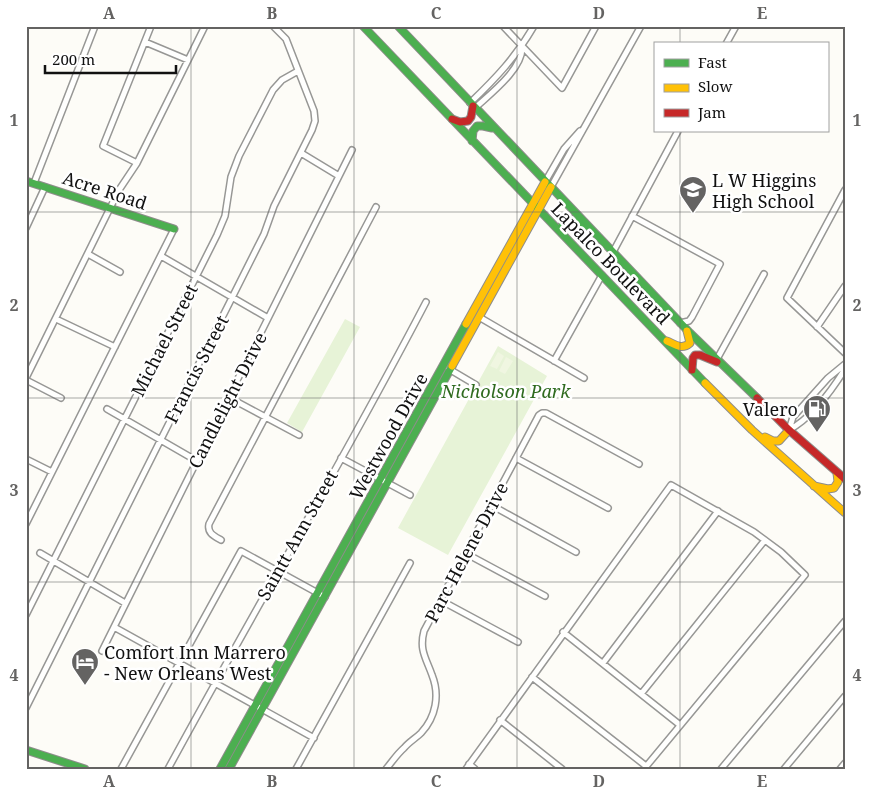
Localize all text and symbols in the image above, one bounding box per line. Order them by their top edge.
text: A [103,2,116,24]
text: B [267,2,278,24]
text: C [431,2,442,24]
text: D [593,2,605,24]
text: E [757,2,767,24]
scale bar [45,42,176,74]
legend [654,42,828,132]
text: 200 m [52,49,95,69]
text: Fast [698,52,727,72]
text: Slow [698,76,732,96]
text: Jam [697,102,726,122]
text: 1 [9,109,19,131]
text: 1 [852,109,862,131]
street label: Acre Road [60,165,150,215]
place label: L W Higgins High School [712,168,816,213]
school or university icon: L W Higgins High School [678,175,708,214]
street label: Lapalco Boulevard [546,197,676,329]
street label: Michael Street [125,280,203,400]
text: 2 [9,294,19,316]
text: 2 [852,294,862,316]
street label: Francis Street [158,311,234,427]
street label: Candlelight Drive [182,328,272,472]
street label: Westwood Drive [343,368,433,504]
park label: Nicholson Park [441,379,571,403]
fuel station icon: Valero [802,394,832,433]
place label: Valero [743,397,798,421]
street label: Saintt Ann Street [251,466,343,604]
street label: Parc Helene Drive [419,478,513,626]
text: 3 [9,479,19,501]
text: 3 [852,479,862,501]
place label: Comfort Inn Marrero - New Orleans West [104,640,286,685]
hotel icon: Comfort Inn Marrero - New Orleans West [70,647,100,686]
text: 4 [9,664,19,686]
text: 4 [852,664,862,686]
text: A [103,770,116,792]
text: B [267,770,278,792]
text: C [431,770,442,792]
text: D [593,770,605,792]
text: E [757,770,767,792]

